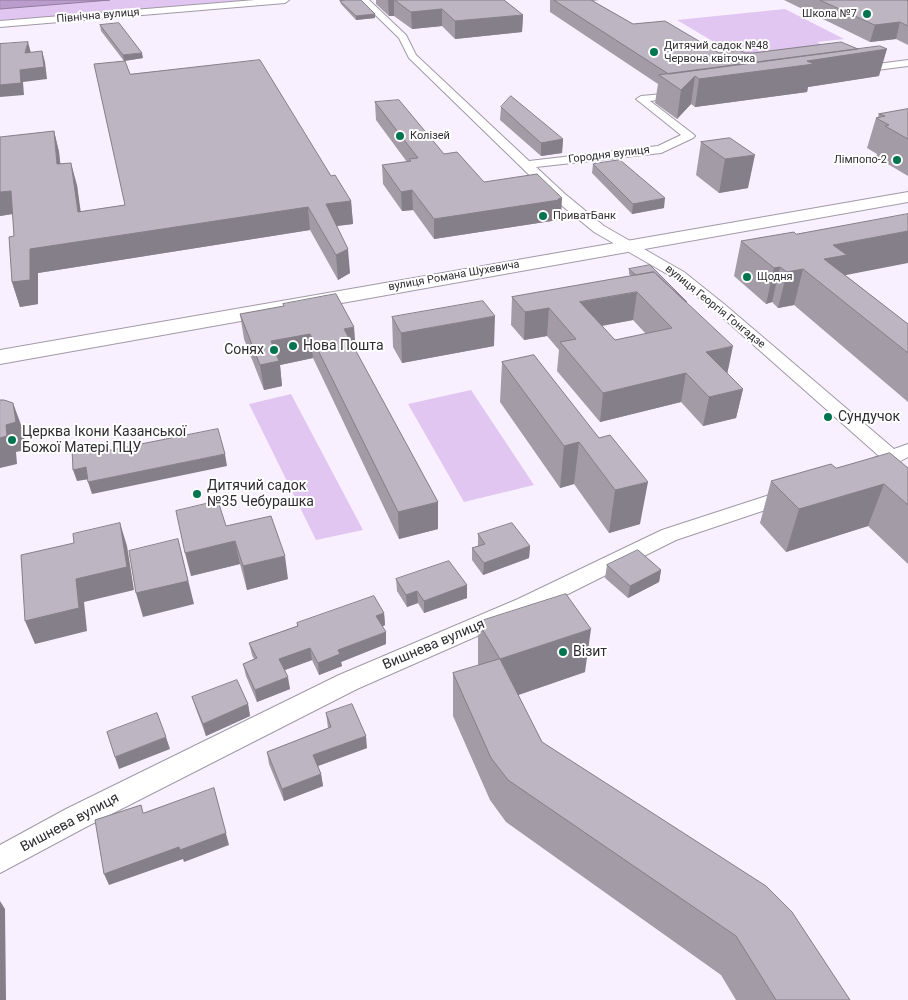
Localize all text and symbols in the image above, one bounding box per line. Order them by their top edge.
street label: Північна вулиця [56,6,140,26]
place label: Школа №7 [802,7,857,21]
marker: Школа №7 [861,8,873,20]
place label: Дитячий садок №48 Червона квіточка [664,39,768,65]
marker: Дитячий садок №48 Червона квіточка [648,46,660,58]
place label: Колізей [410,129,450,143]
marker: Колізей [394,130,406,142]
street label: Городня вулиця [568,143,650,167]
place label: Лімпопо-2 [834,153,887,167]
marker: Лімпопо-2 [891,154,903,166]
place label: ПриватБанк [553,209,616,223]
marker: ПриватБанк [537,210,549,222]
street label: вулиця Романа Шухевича [387,258,521,294]
street label: вулиця Георгія Гонгадзе [662,263,768,351]
place label: Щодня [757,270,793,284]
marker: Щодня [741,271,753,283]
place label: Нова Пошта [303,338,384,354]
marker: Нова Пошта [287,340,299,352]
place label: Сонях [224,342,264,358]
marker: Сонях [268,344,280,356]
place label: Сундучок [838,409,900,425]
marker: Сундучок [822,411,834,423]
place label: Церква Ікони Казанської Божої Матері ПЦУ [22,424,186,457]
marker: Церква Ікони Казанської Божої Матері ПЦУ [6,434,18,446]
place label: Дитячий садок №35 Чебурашка [207,478,314,511]
marker: Дитячий садок №35 Чебурашка [191,488,203,500]
street label: Вишнева вулиця [380,616,488,674]
place label: Візит [573,644,607,660]
marker: Візит [557,646,569,658]
street label: Вишнева вулиця [18,790,122,856]

